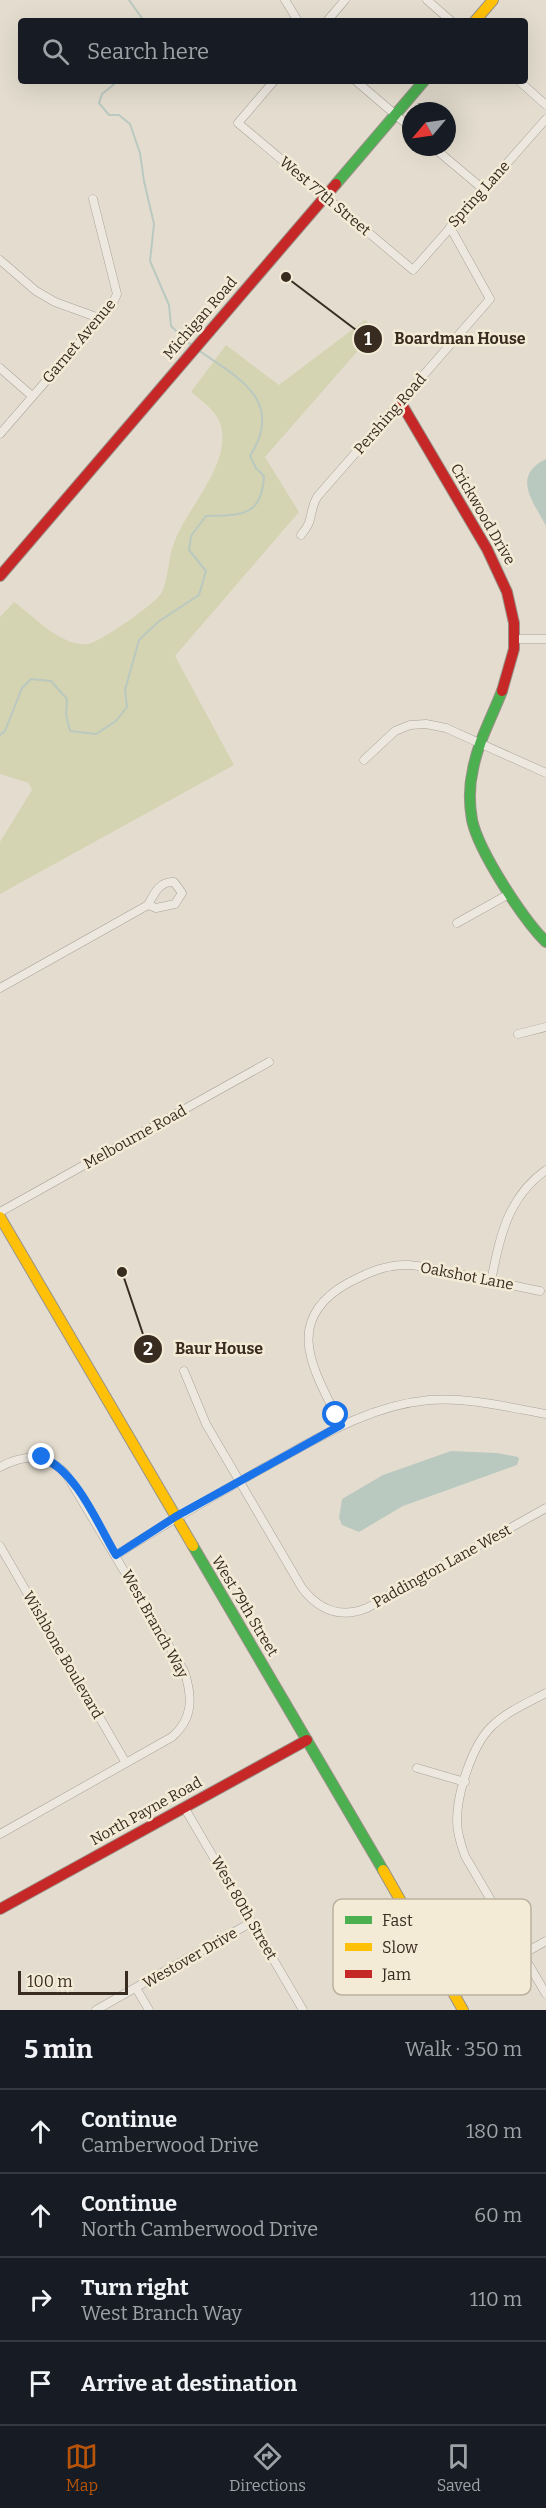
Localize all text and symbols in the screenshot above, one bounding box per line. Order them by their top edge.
search box [18,18,528,84]
icon: search [39,35,72,68]
text: Search here [87,38,209,65]
north arrow [402,102,456,156]
street label: West 77th Street [276,153,375,240]
street label: Spring Lane [444,157,514,231]
street label: Michigan Road [159,273,241,363]
street label: Garnet Avenue [39,295,119,387]
callout: Boardman House [353,322,538,356]
text: 1 [364,328,372,350]
text: Boardman House [394,329,526,348]
street label: Pershing Road [350,370,430,458]
street label: Crickwood Drive [447,460,519,568]
street label: Melbourne Road [80,1101,190,1173]
street label: Oakshot Lane [419,1258,515,1294]
callout: Baur House [133,1332,275,1366]
text: 2 [143,1338,153,1360]
text: Baur House [175,1339,263,1358]
route start [322,1401,348,1427]
route end [28,1443,54,1469]
street label: Paddington Lane West [370,1520,515,1612]
street label: West 79th Street [208,1552,282,1660]
street label: West Branch Way [118,1567,192,1681]
street label: Wishbone Boulevard [19,1588,107,1722]
street label: North Payne Road [87,1773,205,1849]
street label: West 80th Street [207,1853,281,1964]
legend [333,1899,531,1995]
text: Fast [382,1911,413,1930]
street label: Westover Drive [140,1924,240,1992]
text: Slow [382,1938,418,1957]
text: Jam [381,1965,411,1984]
scale bar [18,1968,128,1996]
text: 100 m [27,1972,72,1991]
text: 5 min [24,2034,93,2065]
text: Walk · 350 m [405,2037,522,2061]
text: Continue [81,2106,177,2133]
icon: ahead [24,2115,57,2148]
text: 180 m [466,2119,522,2143]
text: Camberwood Drive [81,2133,259,2157]
text: Continue [81,2190,177,2217]
icon: ahead [24,2199,57,2232]
text: 60 m [474,2203,522,2227]
text: North Camberwood Drive [81,2217,318,2241]
text: Turn right [81,2274,189,2301]
icon: right [24,2283,57,2316]
text: 110 m [470,2287,522,2311]
text: West Branch Way [81,2301,242,2325]
icon: arrive [24,2367,57,2400]
text: Arrive at destination [81,2370,297,2397]
tab: Map [65,2440,98,2495]
tab: Directions [229,2440,306,2495]
tab: Saved [437,2440,481,2495]

